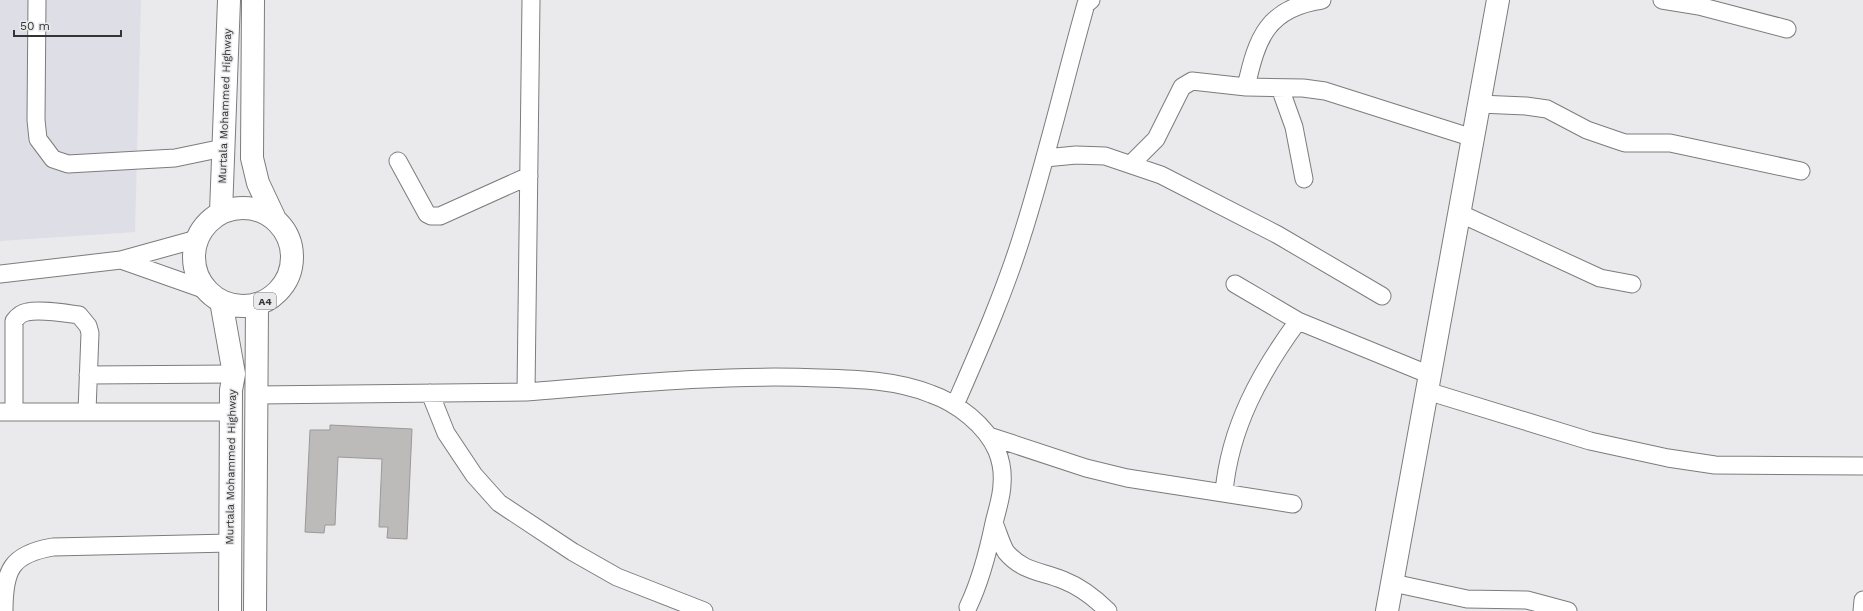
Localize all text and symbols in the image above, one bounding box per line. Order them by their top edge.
scale bar [14,12,121,38]
text: 50 m [20,19,50,33]
street label: Murtala Mohammed Highway [216,28,234,184]
road number: A4 [254,293,276,309]
street label: Murtala Mohammed Highway [223,389,239,545]

